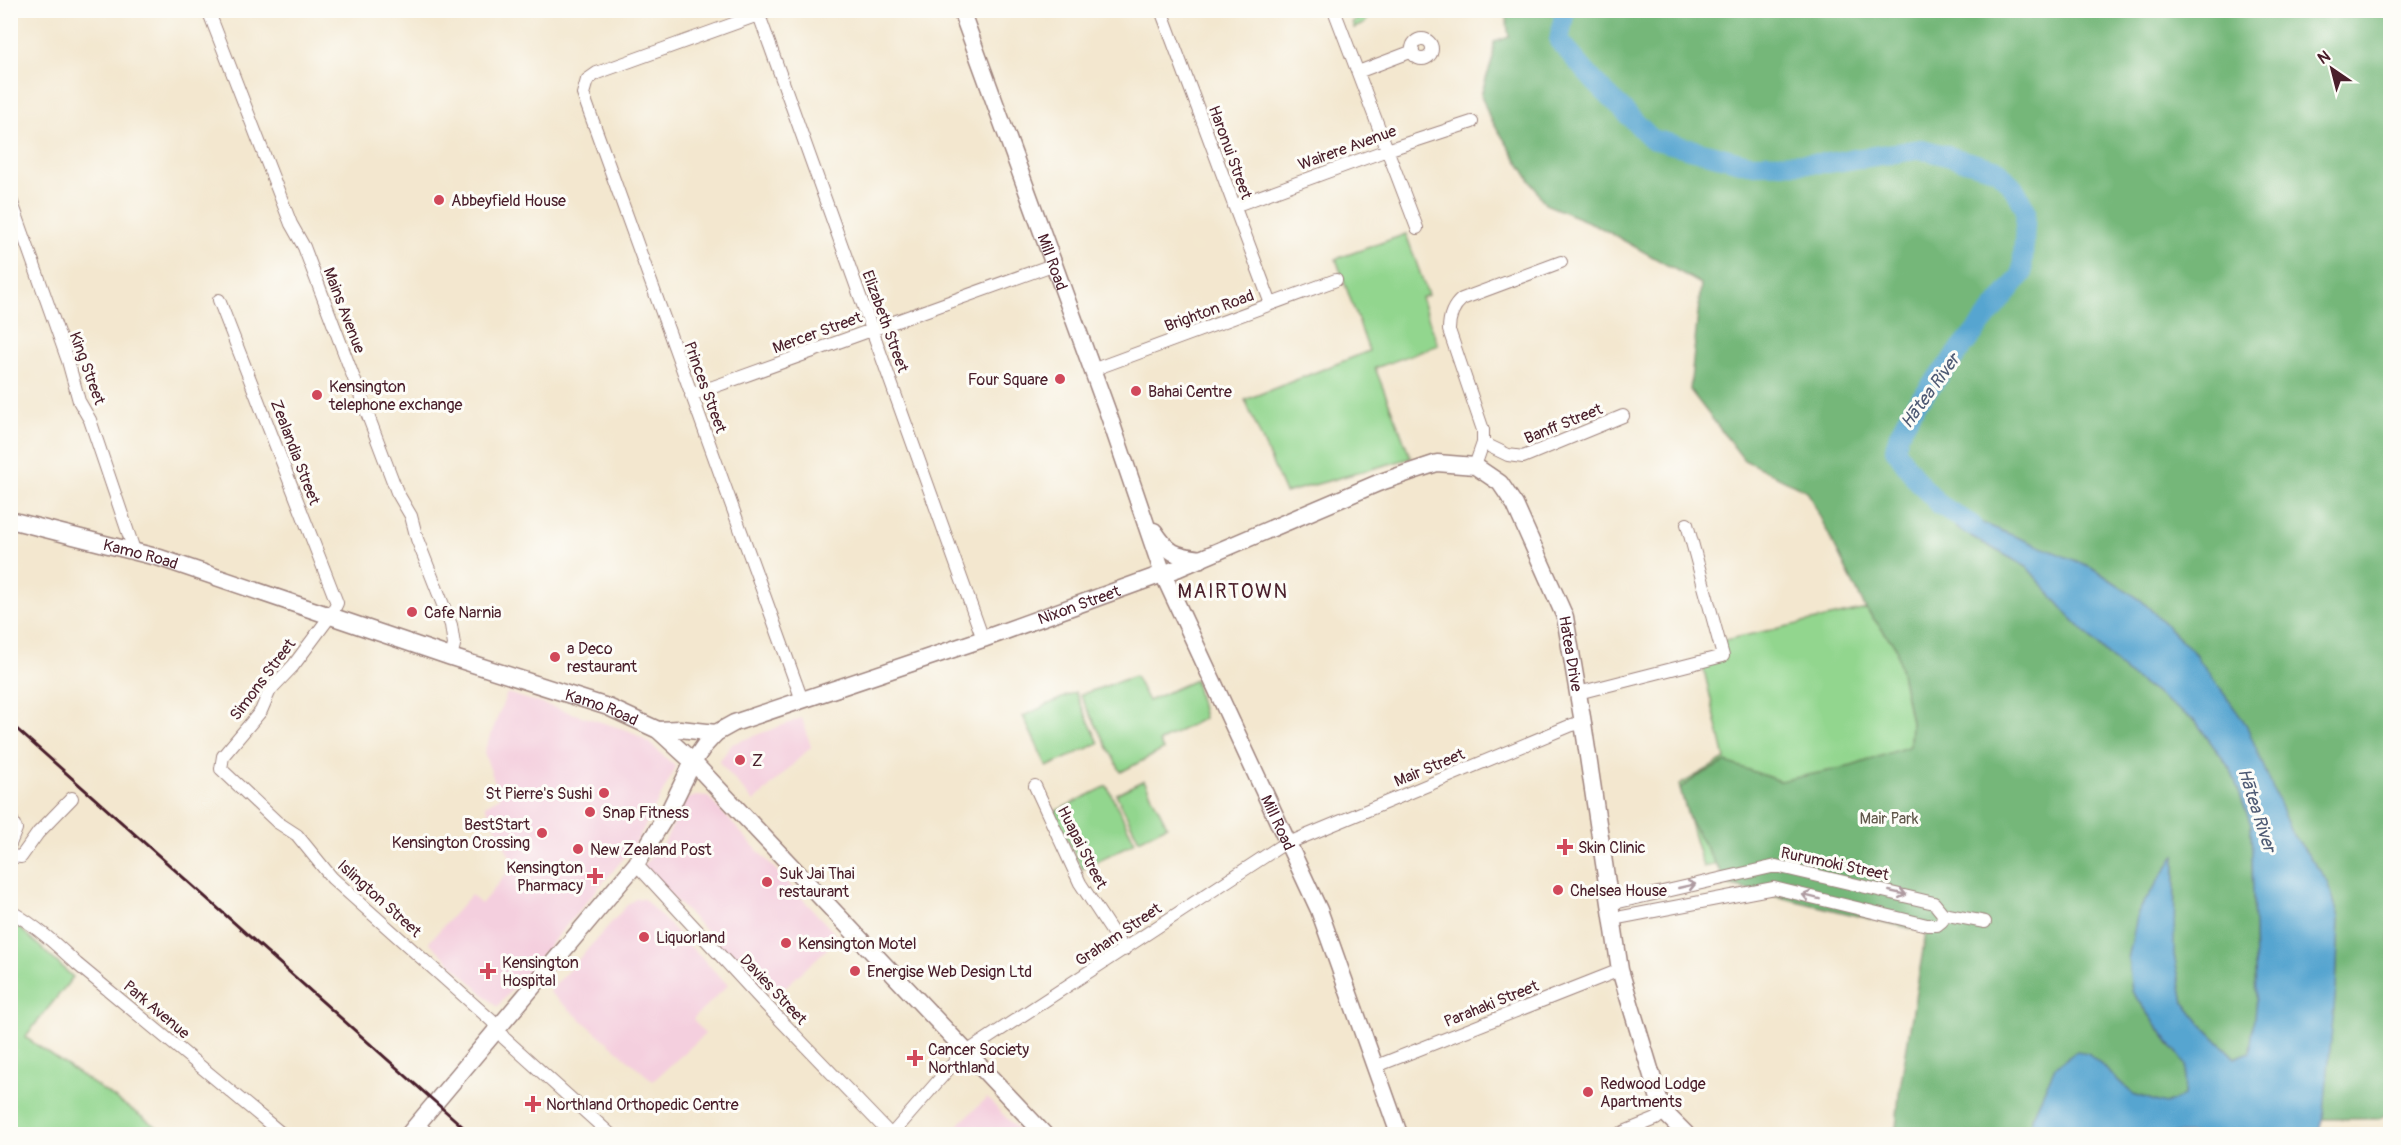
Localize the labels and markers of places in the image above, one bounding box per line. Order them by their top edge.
place label: Abbeyfield House [451,191,566,211]
marker: Abbeyfield House [432,193,446,207]
place label: Four Square [968,370,1048,390]
marker: Four Square [1053,372,1067,386]
place label: Kensington telephone exchange [328,377,463,415]
place label: Bahai Centre [1148,382,1232,402]
marker: Bahai Centre [1129,384,1143,398]
marker: Kensington telephone exchange [310,388,324,402]
place label: Cafe Narnia [424,603,502,623]
marker: Cafe Narnia [405,605,419,619]
place label: a Deco restaurant [567,639,638,677]
marker: a Deco restaurant [548,650,562,664]
place label: Z [752,751,763,771]
marker: Z [733,753,747,767]
place label: St Pierre's Sushi [485,784,592,804]
marker: St Pierre's Sushi [597,786,611,800]
place label: Snap Fitness [602,803,689,823]
marker: Snap Fitness [583,805,597,819]
place label: BestStart Kensington Crossing [392,815,531,853]
marker: BestStart Kensington Crossing [535,826,549,840]
marker: Skin Clinic [1556,838,1574,856]
place label: Skin Clinic [1578,838,1646,858]
place label: New Zealand Post [590,840,712,860]
marker: New Zealand Post [571,842,585,856]
place label: Kensington Pharmacy [506,858,583,896]
place label: Suk Jai Thai restaurant [779,864,855,902]
marker: Kensington Pharmacy [588,869,602,883]
marker: Suk Jai Thai restaurant [760,875,774,889]
place label: Chelsea House [1570,881,1667,901]
marker: Chelsea House [1551,883,1565,897]
place label: Liquorland [656,928,725,948]
marker: Liquorland [637,930,651,944]
place label: Kensington Motel [798,934,917,954]
marker: Kensington Motel [779,936,793,950]
place label: Kensington Hospital [502,953,579,991]
marker: Kensington Hospital [479,962,497,980]
place label: Energise Web Design Ltd [867,962,1032,982]
marker: Energise Web Design Ltd [848,964,862,978]
place label: Cancer Society Northland [928,1040,1029,1078]
marker: Cancer Society Northland [906,1049,924,1067]
place label: Redwood Lodge Apartments [1600,1074,1706,1112]
marker: Redwood Lodge Apartments [1581,1085,1595,1099]
marker: Northland Orthopedic Centre [524,1095,542,1113]
place label: Northland Orthopedic Centre [546,1095,739,1115]

